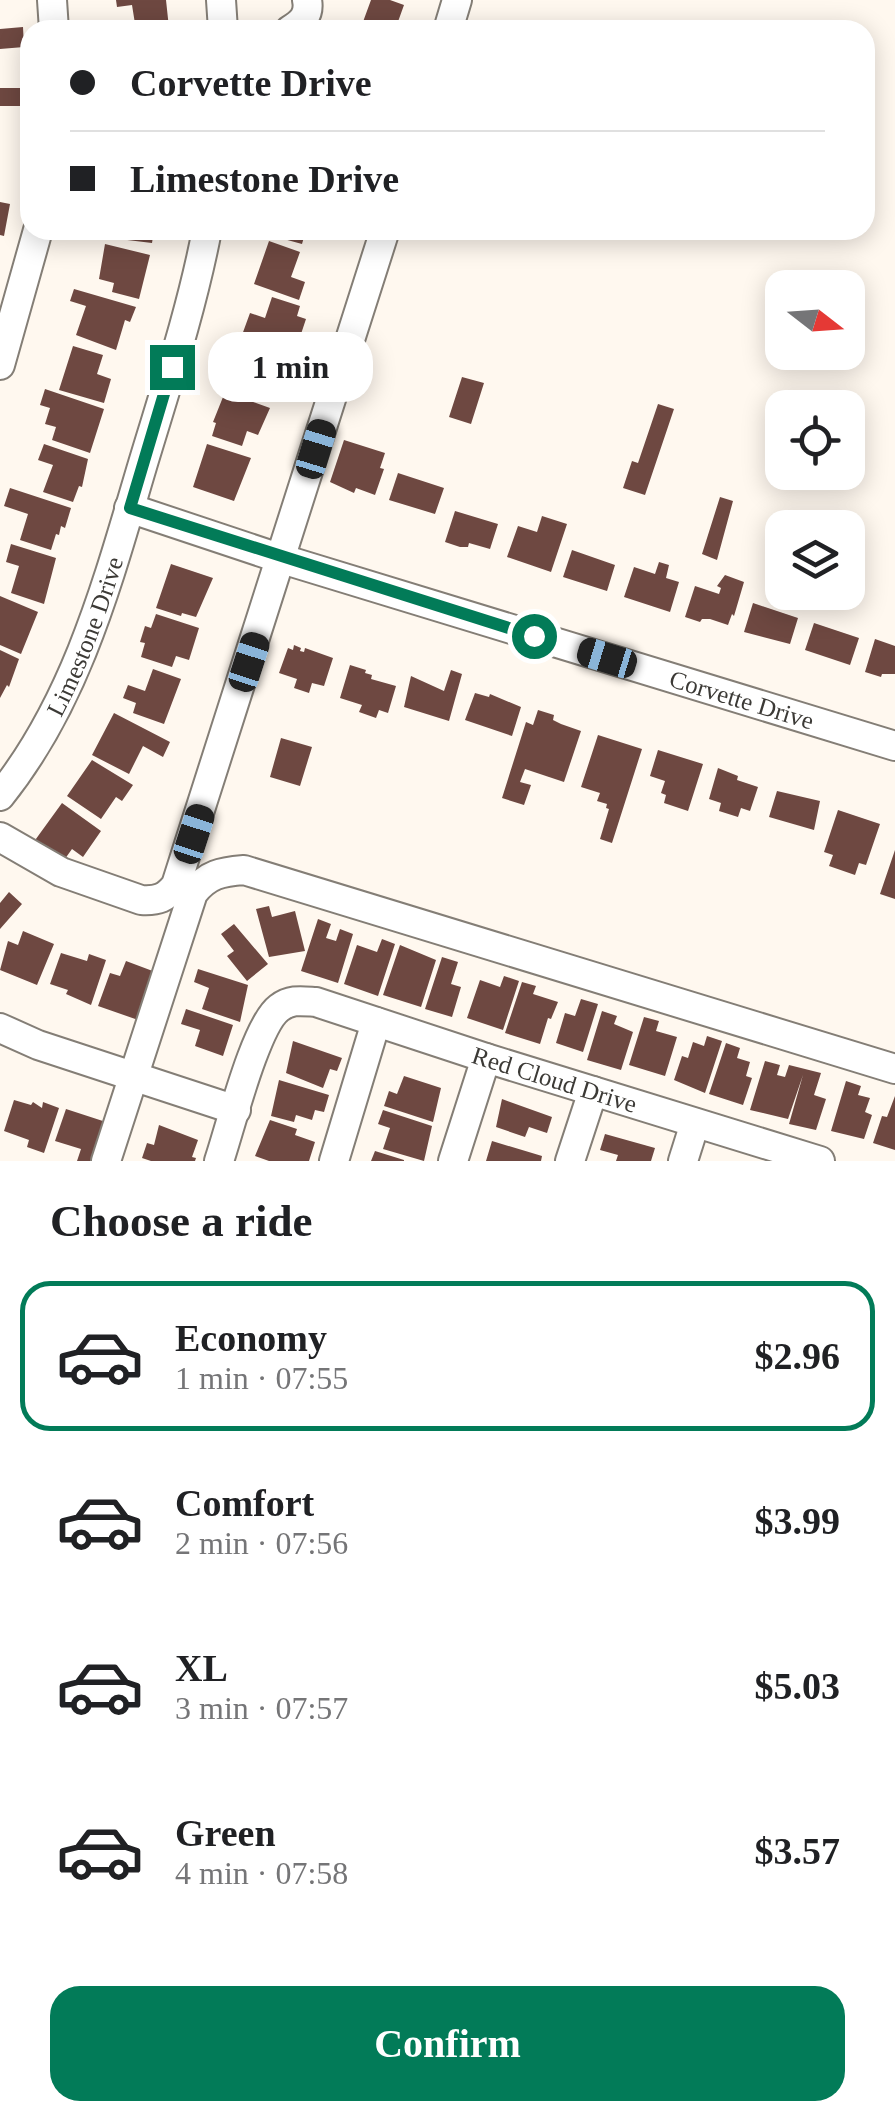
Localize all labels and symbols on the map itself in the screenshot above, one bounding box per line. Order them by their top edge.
north arrow [765,270,865,370]
callout: 1 min [207,332,372,402]
route end [150,345,195,390]
car [293,416,339,482]
street label: Limestone Drive [41,553,128,720]
route start [512,614,557,659]
car [225,629,273,695]
car [574,635,640,681]
street label: Corvette Drive [666,665,817,734]
car [170,801,218,867]
street label: Red Cloud Drive [469,1041,640,1117]

